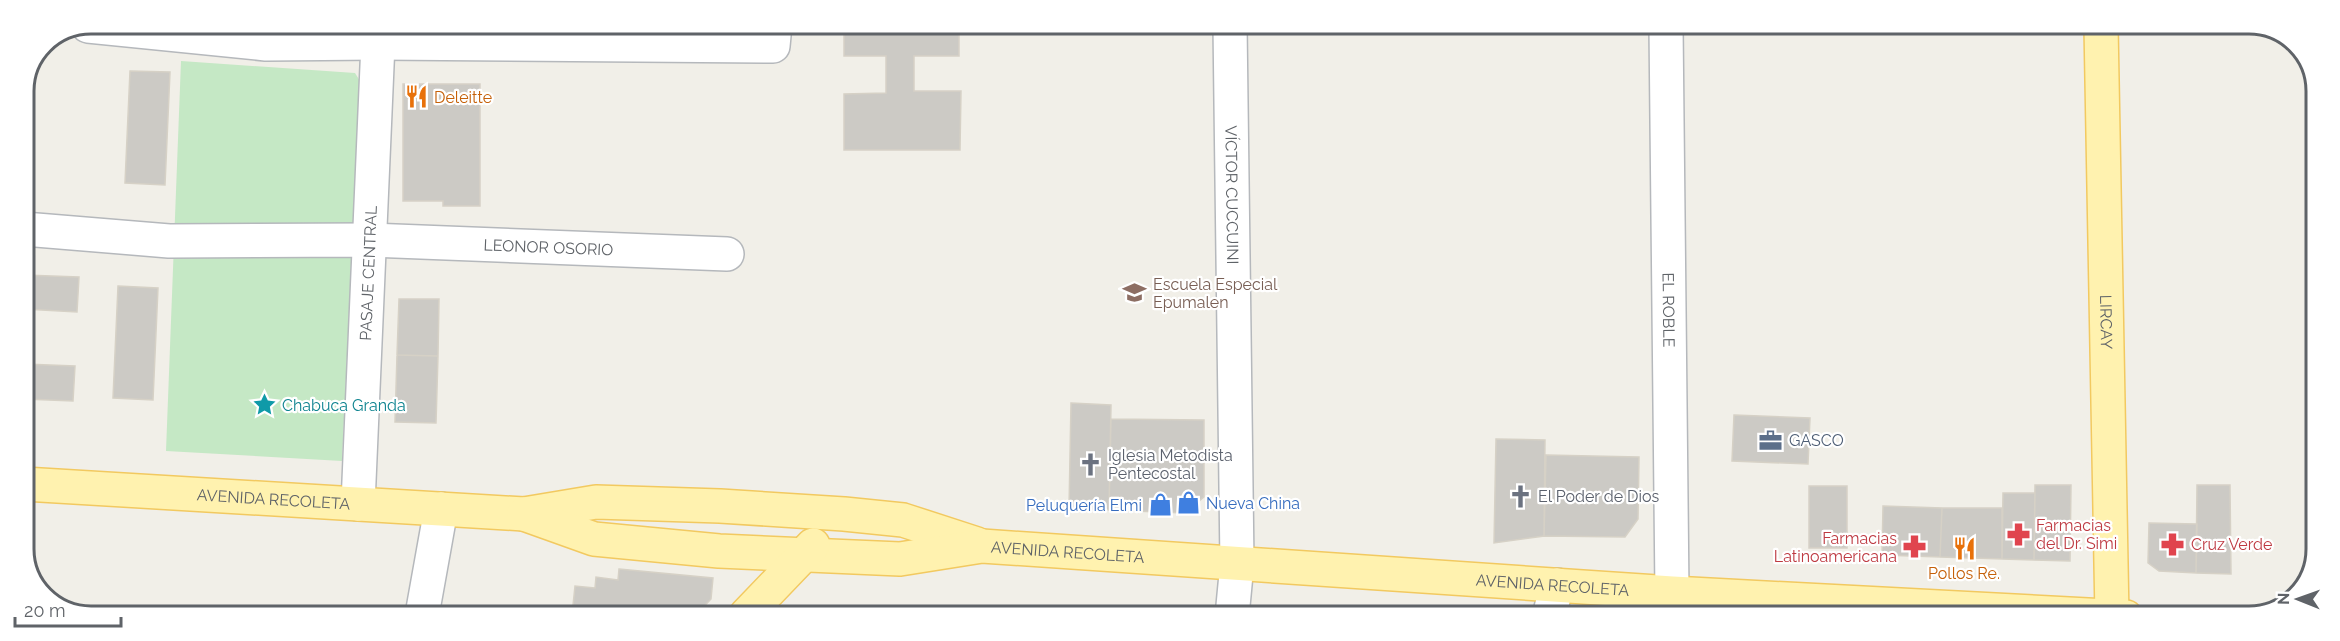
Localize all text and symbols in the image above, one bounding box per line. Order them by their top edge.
restaurant icon: Deleitte [403,84,429,110]
place label: Deleitte [434,88,492,107]
street label: VÍCTOR CUCCUINI [1222,125,1243,265]
street label: PASAJE CENTRAL [356,205,380,341]
street label: LEONOR OSORIO [483,235,614,259]
street label: EL ROBLE [1659,272,1679,348]
place label: Escuela Especial Epumalen [1153,275,1278,312]
school or university icon: Escuela Especial Epumalen [1122,280,1148,306]
street label: LIRCAY [2097,295,2117,350]
place icon: Chabuca Granda [251,392,277,418]
place label: Chabuca Granda [282,396,406,415]
office icon: GASCO [1758,427,1784,453]
place label: GASCO [1789,431,1844,450]
place label: Iglesia Metodista Pentecostal [1108,446,1233,483]
church icon: Iglesia Metodista Pentecostal [1077,451,1103,477]
church icon: El Poder de Dios [1507,483,1533,509]
street label: AVENIDA RECOLETA [196,485,351,513]
place label: El Poder de Dios [1538,487,1660,506]
shop icon: Nueva China [1175,490,1201,516]
shop icon: Peluquería Elmi [1147,492,1173,518]
place label: Nueva China [1206,494,1300,513]
place label: Peluquería Elmi [1026,496,1142,515]
place label: Farmacias del Dr. Simi [2036,516,2117,553]
pharmacy icon: Farmacias del Dr. Simi [2005,521,2031,547]
place label: Farmacias Latinoamericana [1774,529,1897,566]
pharmacy icon: Cruz Verde [2160,531,2186,557]
pharmacy icon: Farmacias Latinoamericana [1902,534,1928,560]
restaurant icon: Pollos Re. [1951,535,1977,561]
place label: Cruz Verde [2191,535,2272,554]
street label: AVENIDA RECOLETA [990,537,1145,567]
place label: Pollos Re. [1928,564,2000,583]
north arrow [2268,569,2328,629]
street label: AVENIDA RECOLETA [1475,570,1630,600]
scale bar [15,590,122,628]
text: N [2274,592,2293,605]
text: 20 m [24,600,66,621]

